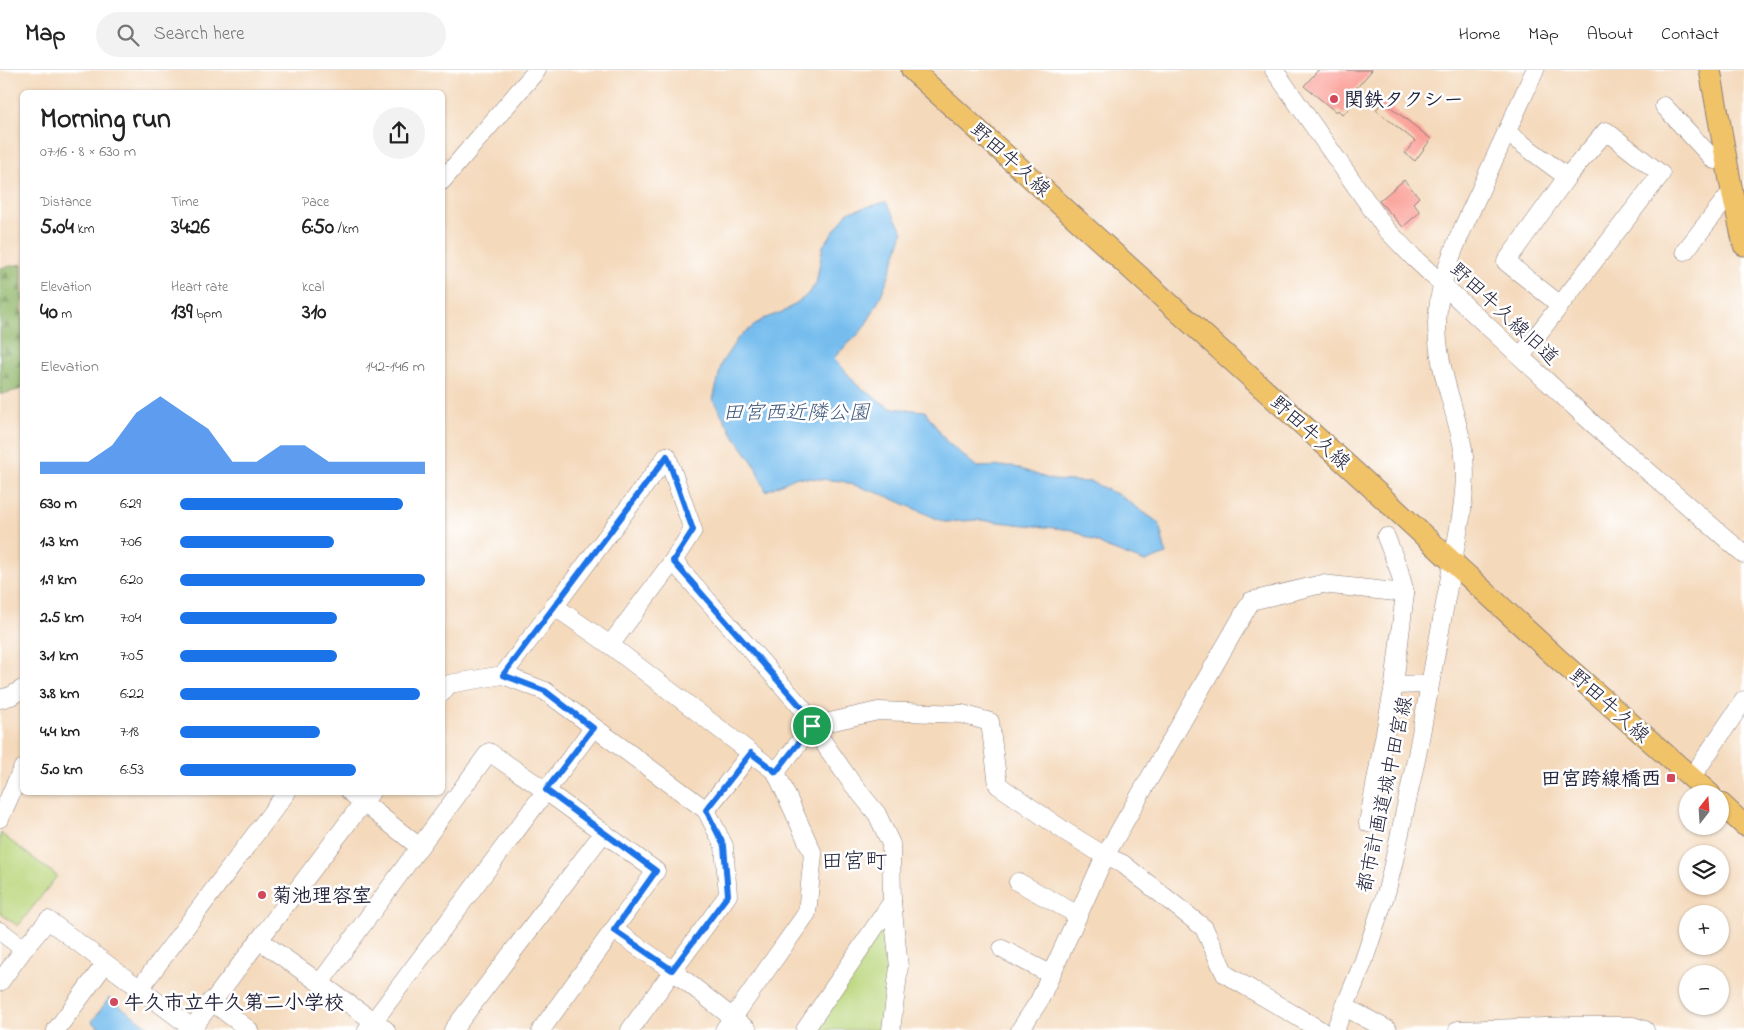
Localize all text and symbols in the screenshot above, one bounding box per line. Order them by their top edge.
search box [96,12,446,57]
text: Map [25,17,66,52]
icon: search [114,21,142,49]
text: Search here [154,21,245,48]
text: Home [1459,22,1500,48]
text: Map [1528,22,1559,48]
text: About [1587,22,1633,48]
text: Contact [1661,22,1719,48]
place label: 関鉄タクシー [1344,87,1464,116]
marker: 関鉄タクシー [1328,93,1340,105]
text: Morning run [40,100,171,141]
button: share [373,107,425,159]
street label: 野田牛久線 [962,117,1056,205]
text: 07:16 · 8 × 630 m [40,140,136,164]
text: Distance [40,192,92,213]
text: Time [171,192,199,213]
text: Pace [302,192,329,213]
text: 5.04 [40,213,74,243]
text: 34:26 [171,213,210,243]
text: 6:50 [302,213,334,243]
text: km [74,219,95,240]
text: /km [334,219,359,240]
street label: 野田牛久線旧道 [1442,256,1564,373]
text: Elevation [40,277,91,298]
text: Heart rate [171,277,228,298]
text: kcal [302,277,324,298]
text: 40 [40,298,58,328]
text: 139 [171,298,193,328]
text: 310 [302,298,326,328]
text: m [58,304,72,325]
text: bpm [193,304,222,325]
text: Elevation [40,355,99,379]
text: 142–146 m [366,355,425,379]
street label: 野田牛久線 [1262,390,1356,478]
water label: 田宮西近隣公園 [723,399,870,429]
text: 630 m [40,492,77,516]
text: 6:29 [120,492,141,516]
text: 1.3 km [40,530,78,554]
text: 7:06 [120,530,142,554]
text: 1.9 km [40,568,77,592]
text: 6:20 [120,568,143,592]
text: 2.5 km [40,606,84,630]
text: 7:04 [120,606,141,630]
text: 3.1 km [40,644,78,668]
text: 7:05 [120,644,144,668]
street label: 野田牛久線 [1561,663,1655,751]
text: 3.8 km [40,682,79,706]
text: 6:22 [120,682,144,706]
street label: 都市計画道城中田宮線 [1351,694,1421,895]
pin [791,705,833,747]
icon: arrive [798,712,826,740]
text: 4.4 km [40,720,80,744]
text: 7:18 [120,720,139,744]
text: 5.0 km [40,758,83,782]
text: 6:53 [120,758,144,782]
place label: 田宮跨線橋西 [1541,766,1661,795]
marker: 田宮跨線橋西 [1665,772,1677,784]
north arrow [1679,785,1729,835]
map controls [1679,785,1729,1015]
button: layers [1679,845,1729,895]
district label: 田宮町 [821,847,887,879]
place label: 菊池理容室 [272,883,372,912]
marker: 菊池理容室 [256,889,268,901]
button: + [1679,905,1729,955]
button: − [1679,965,1729,1015]
place label: 牛久市立牛久第二小学校 [124,990,344,1019]
marker: 牛久市立牛久第二小学校 [108,996,120,1008]

